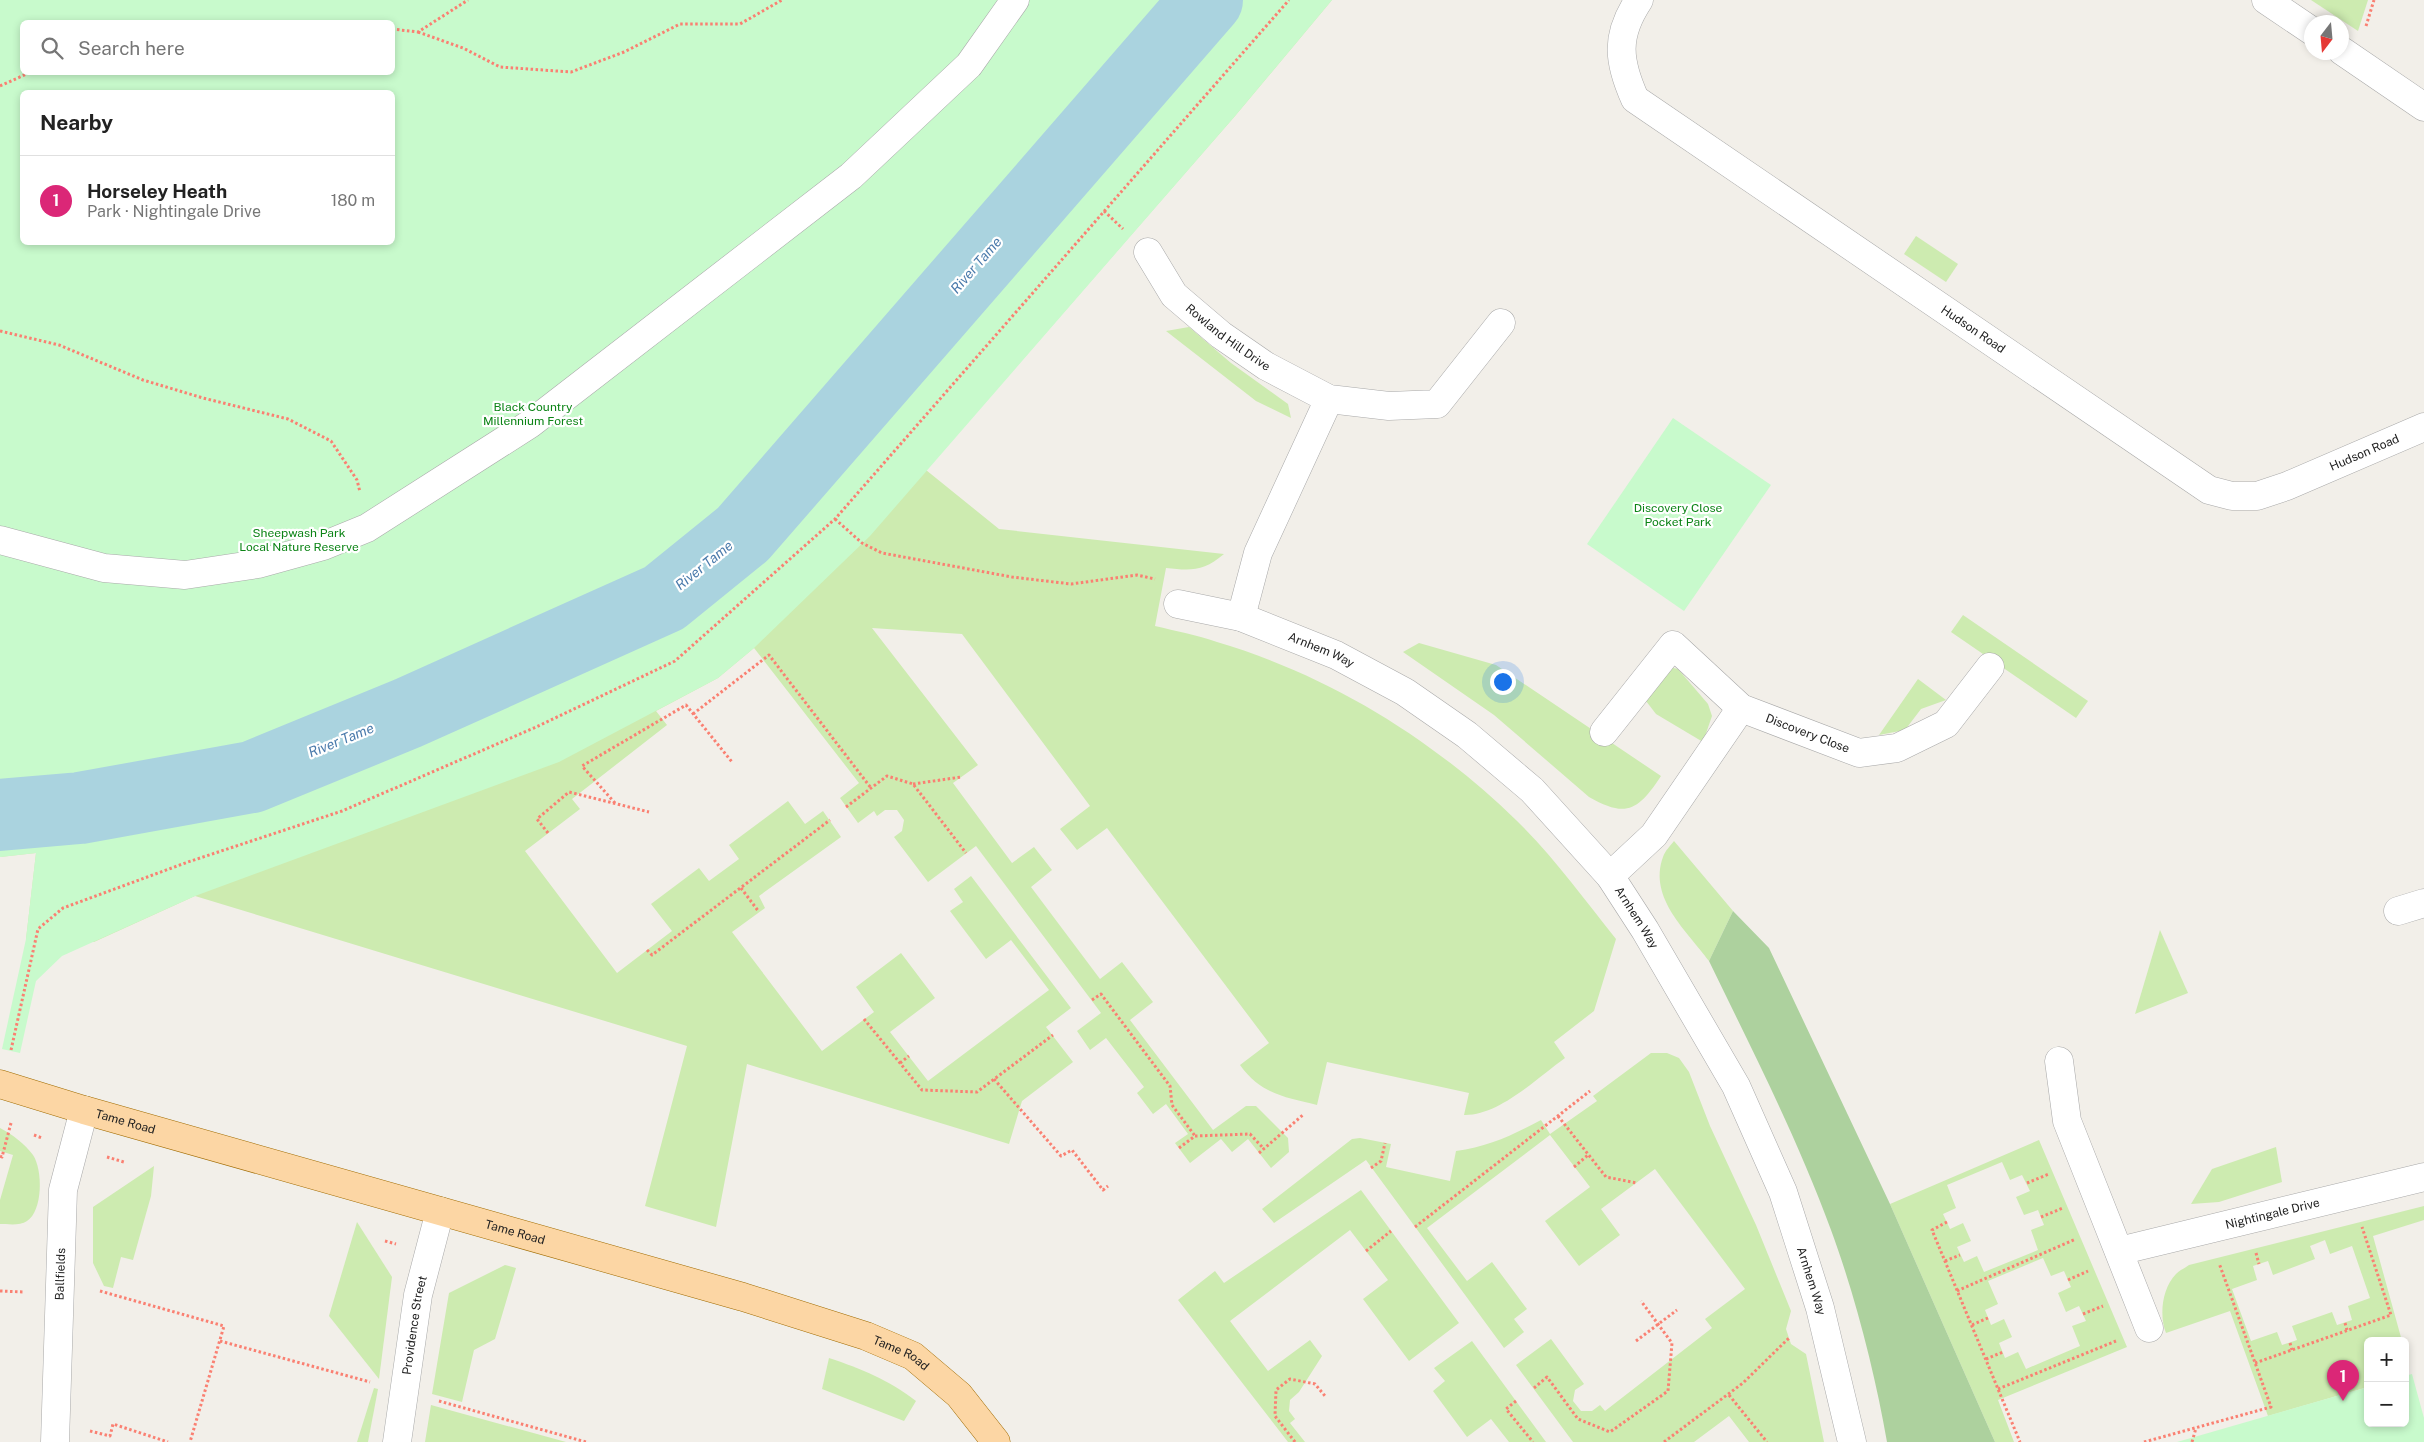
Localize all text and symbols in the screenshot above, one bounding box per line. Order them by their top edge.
north arrow [2304,15,2349,60]
search box [20,20,395,75]
icon: search [38,34,66,62]
text: Search here [78,37,185,59]
text: Nearby [40,110,113,135]
text: Horseley Heath [87,180,227,202]
text: 1 [53,191,59,210]
text: 180 m [331,191,375,210]
text: Park · Nightingale Drive [87,202,261,221]
water label: River Tame [947,233,1005,296]
street label: Rowland Hill Drive [1183,301,1273,374]
street label: Hudson Road [1938,303,2008,356]
park label: Black Country Millennium Forest [483,400,583,428]
street label: Hudson Road [2327,432,2401,474]
park label: Discovery Close Pocket Park [1634,501,1722,529]
park label: Sheepwash Park Local Nature Reserve [239,526,359,554]
water label: River Tame [672,537,736,593]
street label: Arnhem Way [1286,630,1357,671]
your location [1490,669,1516,695]
street label: Discovery Close [1764,711,1852,756]
water label: River Tame [306,719,376,760]
street label: Arnhem Way [1612,884,1662,952]
street label: Tame Road [94,1107,157,1137]
street label: Nightingale Drive [2224,1196,2321,1232]
street label: Tame Road [484,1217,547,1247]
street label: Arnhem Way [1794,1245,1829,1317]
street label: Ballfields [53,1248,68,1301]
street label: Providence Street [400,1274,430,1376]
street label: Tame Road [871,1333,932,1373]
map controls [2364,1337,2409,1427]
button: + [2364,1337,2409,1382]
pin: 1 [2327,1360,2359,1401]
button: − [2364,1382,2409,1427]

